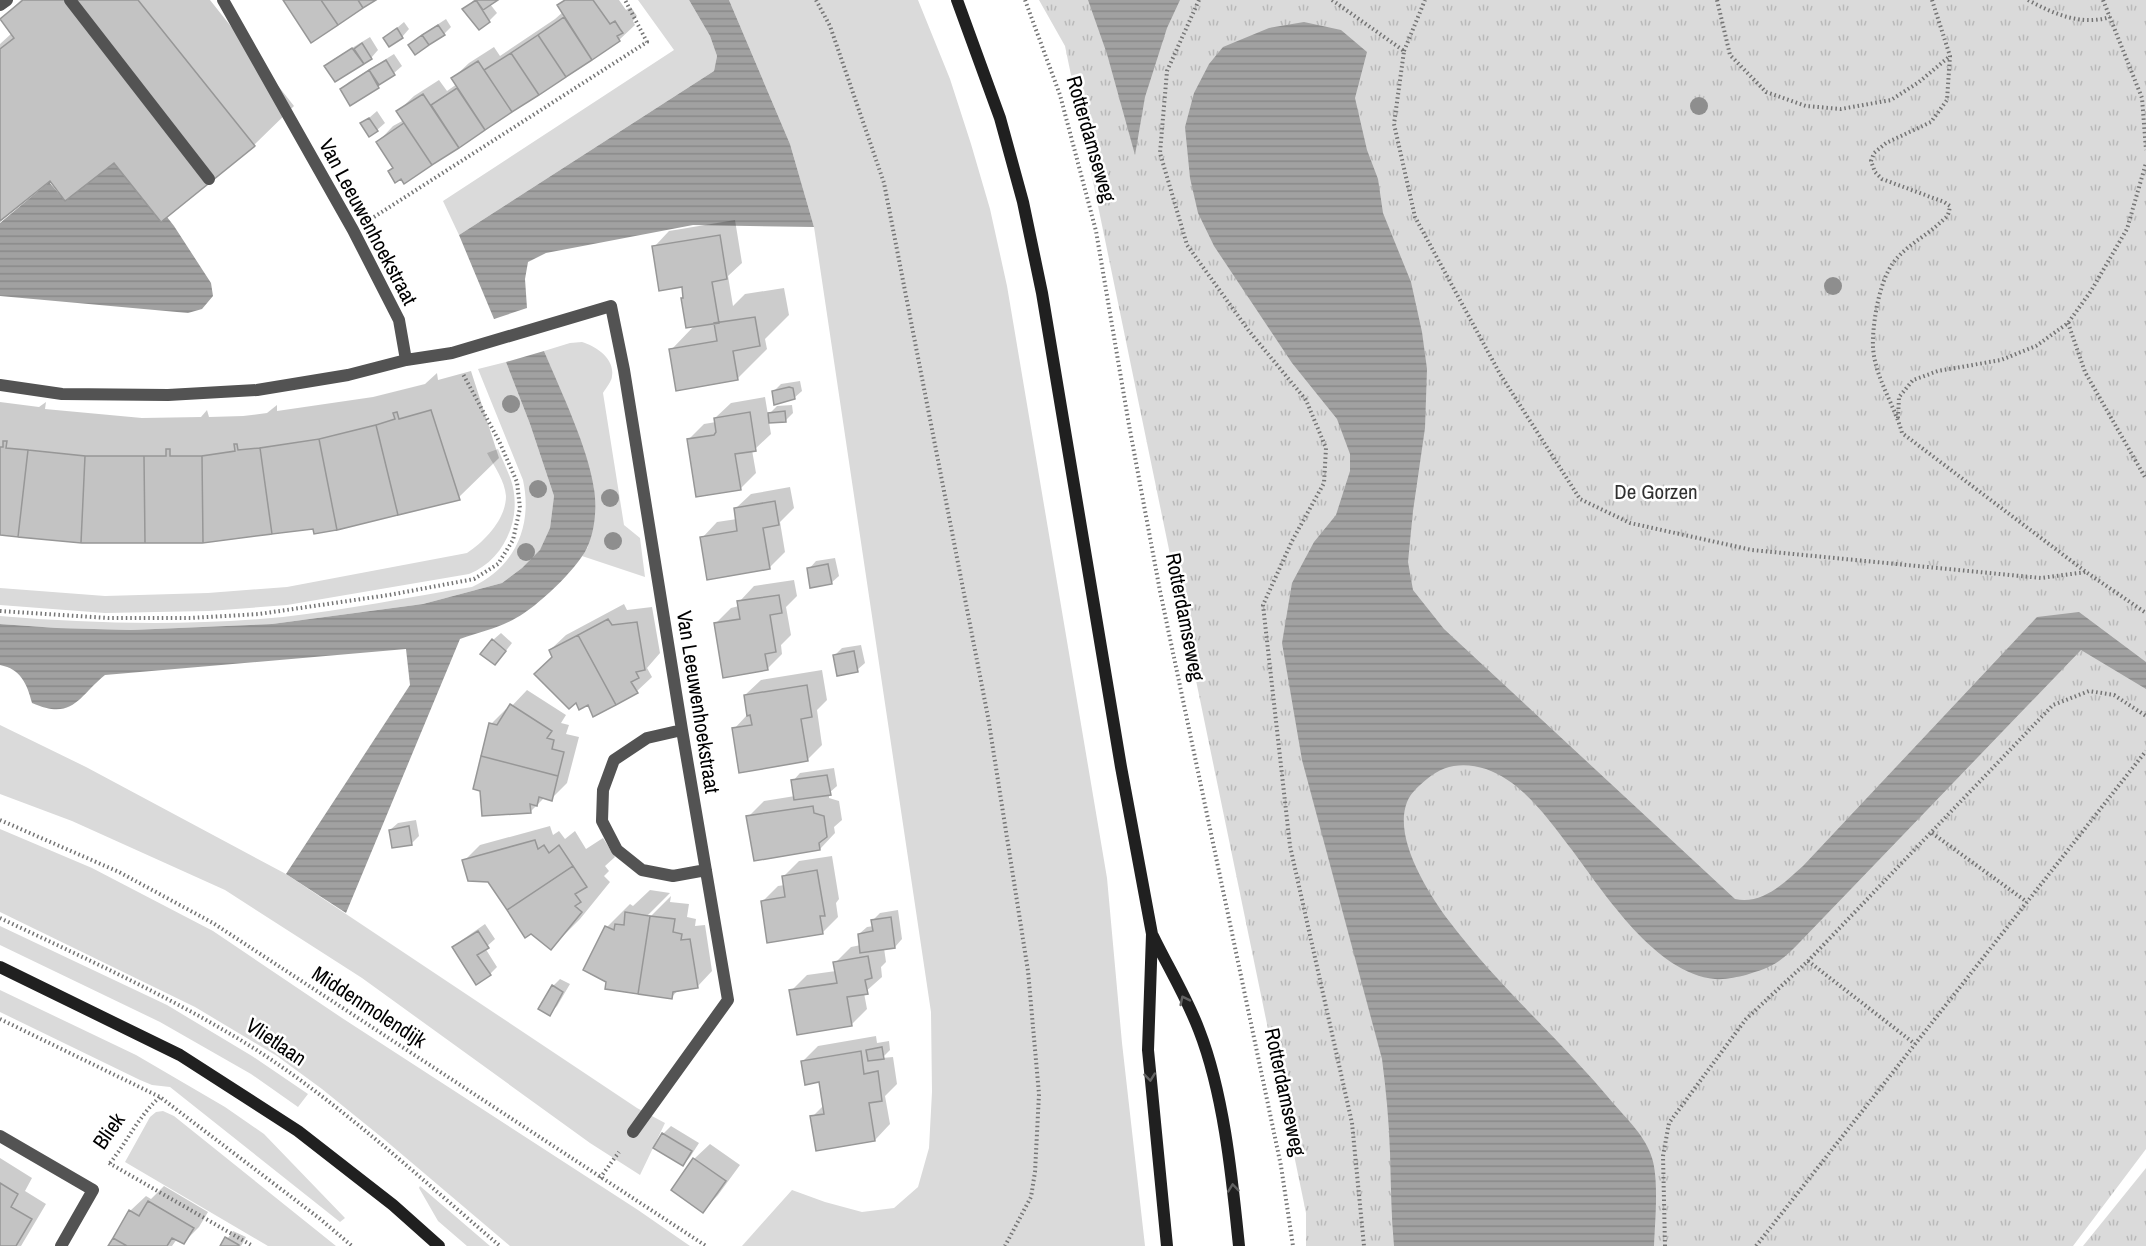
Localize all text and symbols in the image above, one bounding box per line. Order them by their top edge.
street label: Rotterdamseweg [1060,72,1123,206]
street label: Van Leeuwenhoekstraat [312,134,425,310]
park label: De Gorzen [1614,477,1698,506]
street label: Rotterdamseweg [1159,550,1212,684]
street label: Van Leeuwenhoekstraat [670,609,727,795]
street label: Middenmolendijk [306,959,432,1055]
one-way arrow [1180,995,1192,1006]
street label: Vlietlaan [240,1011,312,1072]
street label: Rotterdamseweg [1258,1025,1313,1159]
one-way arrow [1144,1072,1156,1081]
street label: Bliek [86,1106,132,1155]
one-way arrow [1227,1183,1240,1192]

